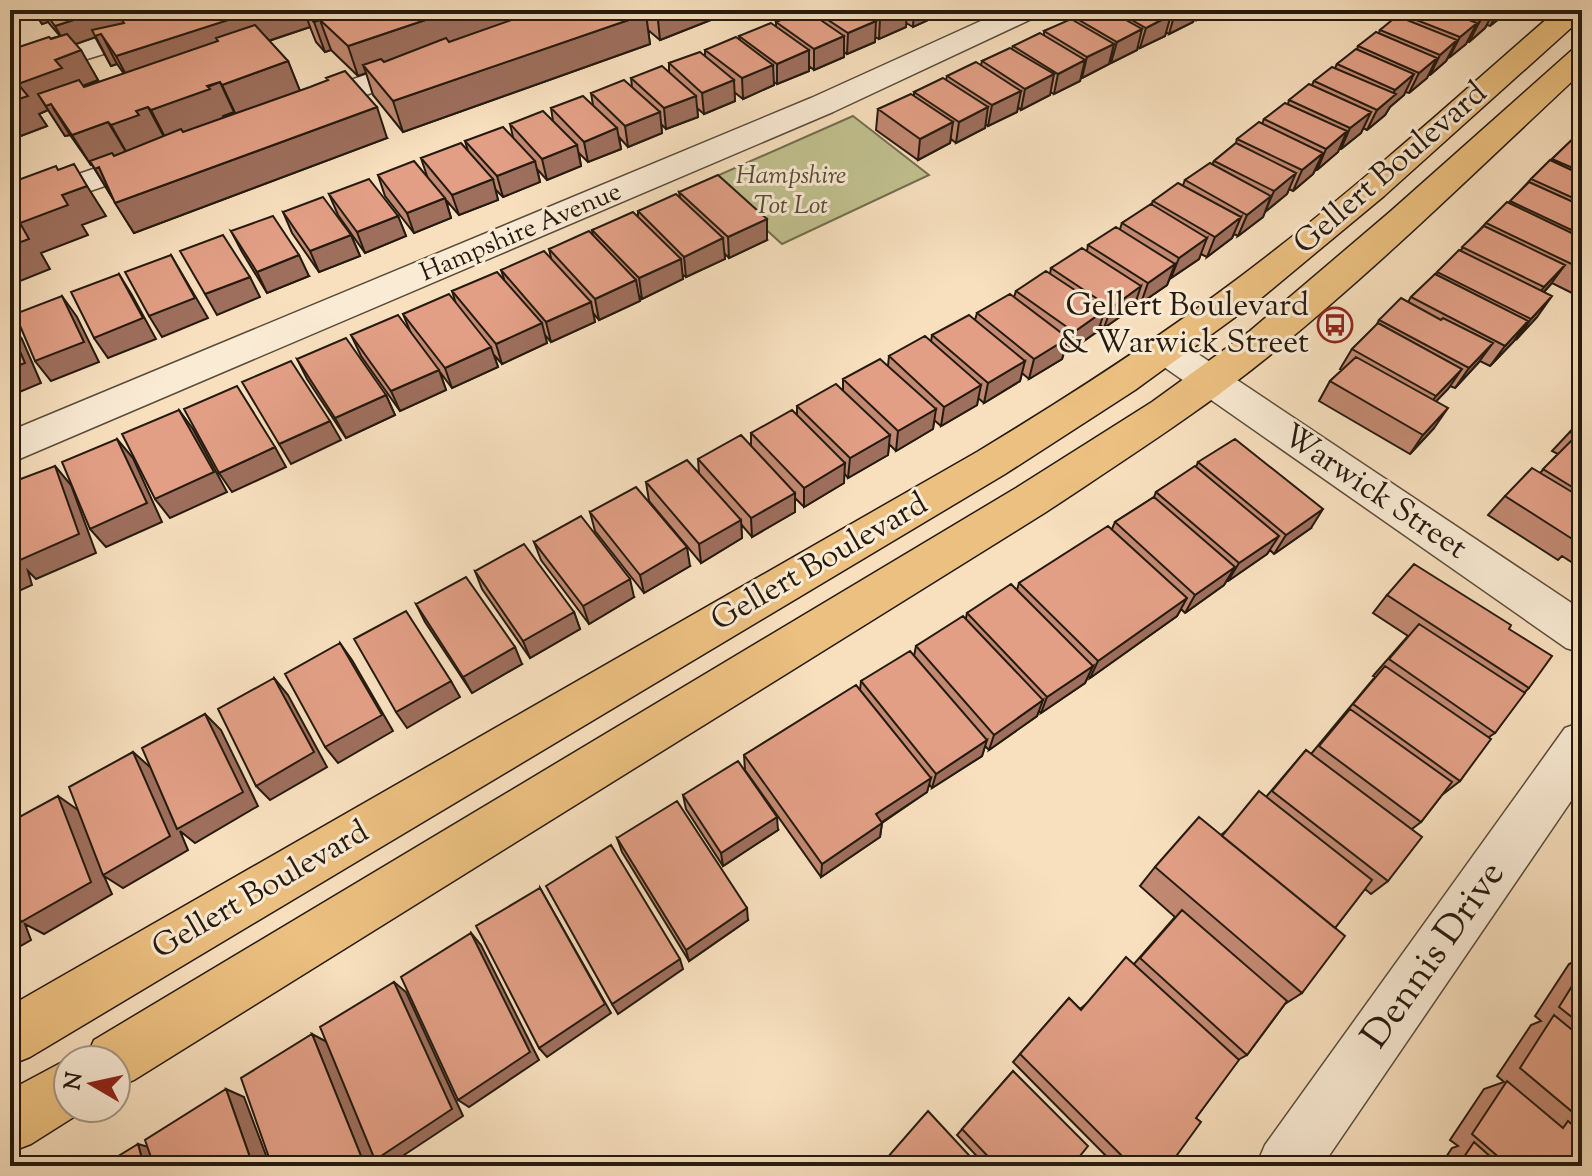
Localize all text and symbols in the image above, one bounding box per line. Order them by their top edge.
street label: Gellert Boulevard [1284,72,1498,266]
park label: Hampshire Tot Lot [736,158,846,225]
street label: Hampshire Avenue [415,174,627,292]
place label: Gellert Boulevard & Warwick Street [1058,284,1309,367]
bus stop icon: Gellert Boulevard & Warwick Street [1316,306,1354,344]
street label: Warwick Street [1272,414,1476,572]
street label: Gellert Boulevard [703,482,937,644]
street label: Gellert Boulevard [144,810,378,972]
street label: Dennis Drive [1350,851,1520,1061]
north arrow [52,1044,132,1124]
text: N [58,1070,92,1093]

